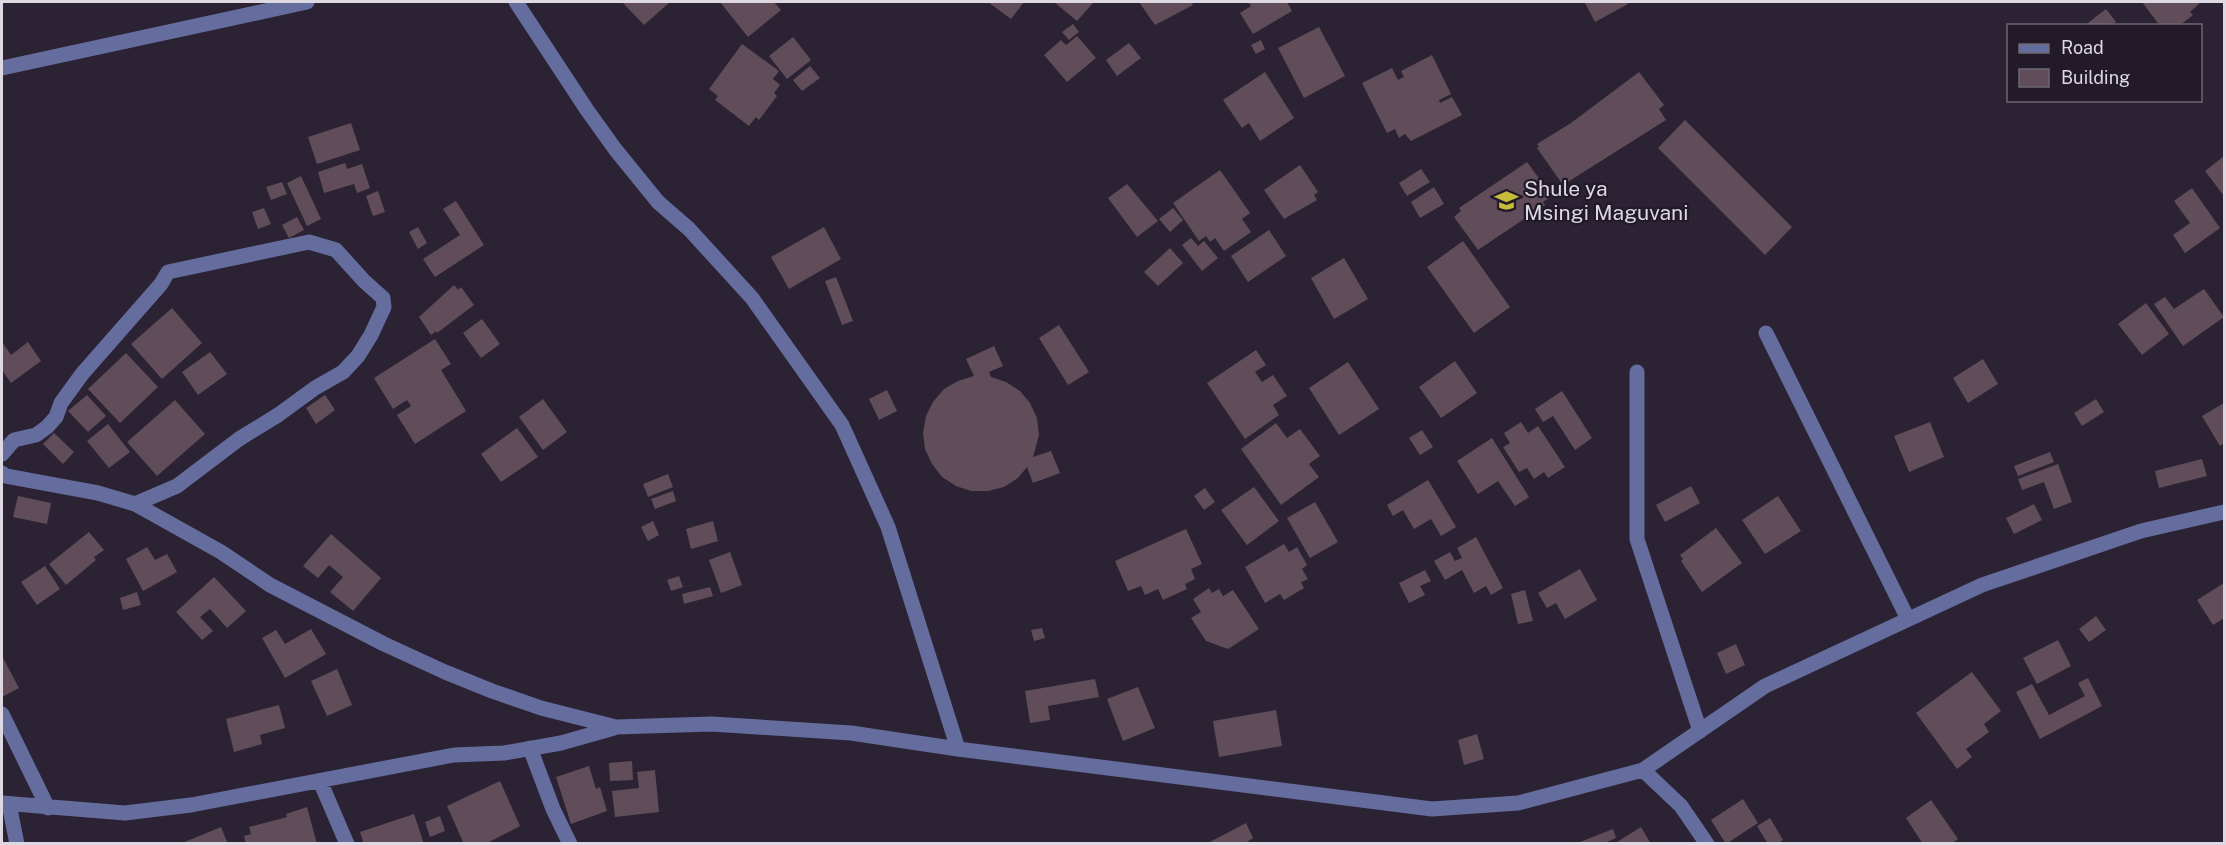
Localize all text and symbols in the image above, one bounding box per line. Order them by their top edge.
legend [2007,24,2202,102]
text: Road [2061,37,2104,58]
text: Building [2061,67,2130,88]
place label: Shule ya Msingi Maguvani [1524,176,1688,225]
school or university icon: Shule ya Msingi Maguvani [1493,187,1519,213]

